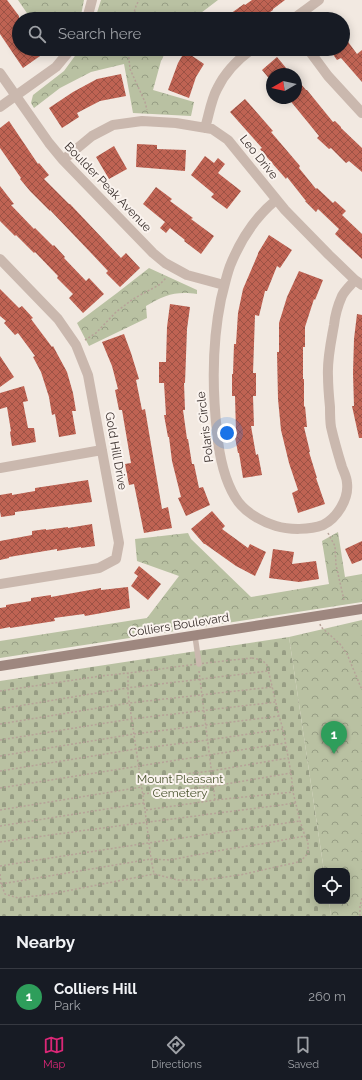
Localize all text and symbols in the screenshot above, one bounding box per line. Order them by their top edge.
search box [12,12,350,56]
icon: search [26,23,48,45]
text: Search here [58,25,141,43]
north arrow [266,68,302,104]
street label: Leo Drive [237,132,281,182]
street label: Boulder Peak Avenue [62,139,154,235]
street label: Polaris Circle [194,391,216,463]
street label: Gold Hill Drive [102,411,130,491]
your location [217,423,237,443]
street label: Colliers Boulevard [128,610,230,640]
pin: 1 [321,721,347,754]
park label: Mount Pleasant Cemetery [137,772,223,800]
map controls [314,868,350,904]
button: locate [314,868,350,904]
text: Nearby [16,932,75,952]
text: Colliers Hill [54,980,137,998]
text: 1 [26,989,32,1004]
text: 260 m [308,989,346,1004]
text: Park [54,998,81,1013]
tab: Map [43,1034,65,1071]
tab: Directions [151,1034,202,1071]
tab: Saved [288,1034,319,1071]

